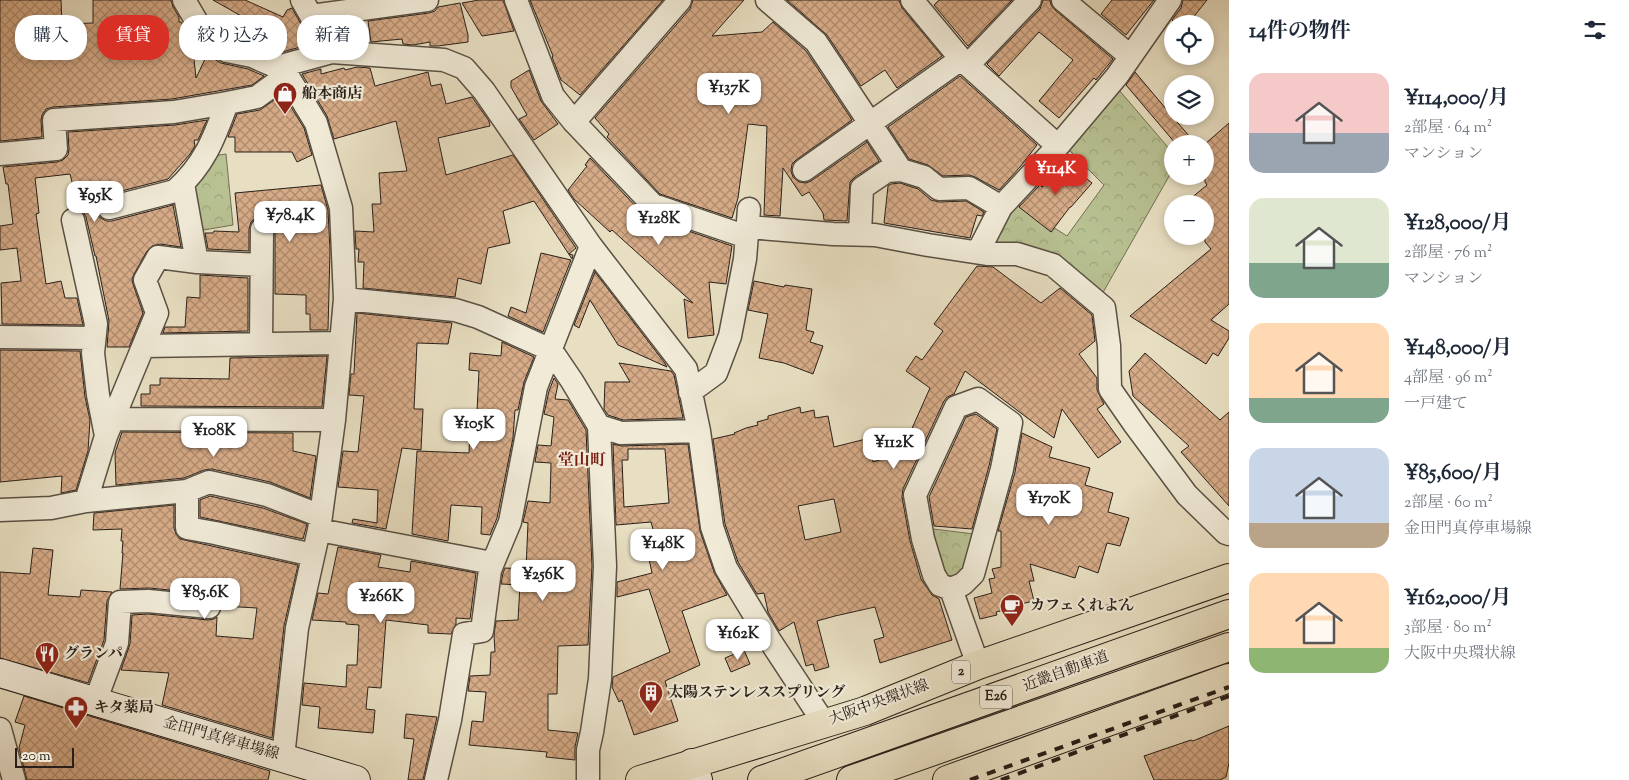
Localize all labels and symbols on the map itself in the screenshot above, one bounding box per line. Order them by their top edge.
pin: ¥137K [694,72,764,115]
shop icon: 船本商店 [272,81,298,115]
place label: 船本商店 [302,84,362,105]
pin: ¥114K [1021,154,1091,196]
pin: ¥95K [65,180,125,223]
pin: ¥78.4K [249,200,331,243]
pin: ¥128K [624,204,694,246]
pin: ¥105K [439,408,509,451]
pin: ¥108K [179,416,249,458]
pin: ¥112K [859,428,929,470]
district label: 堂山町 [558,450,606,473]
pin: ¥170K [1014,484,1084,526]
pin: ¥148K [628,528,698,571]
pin: ¥256K [508,560,578,602]
pin: ¥85.6K [164,578,246,620]
pin: ¥266K [346,582,416,624]
cafe icon: カフェくれよん [999,593,1025,627]
place label: カフェくれよん [1030,596,1134,617]
pin: ¥162K [703,618,773,661]
restaurant icon: グランパ [34,641,60,675]
place label: グランパ [64,644,123,665]
street label: 近畿自動車道 [1020,647,1112,697]
road number: 2 [952,660,970,684]
street label: 大阪中央環状線 [826,675,932,731]
building icon: 太陽ステンレススプリング [638,680,664,714]
place label: 太陽ステンレススプリング [668,683,845,704]
road number: E26 [980,686,1012,709]
pharmacy icon: キタ薬局 [63,695,89,729]
place label: キタ薬局 [94,698,154,719]
street label: 金田門真停車場線 [160,712,282,766]
scale bar [15,745,74,768]

